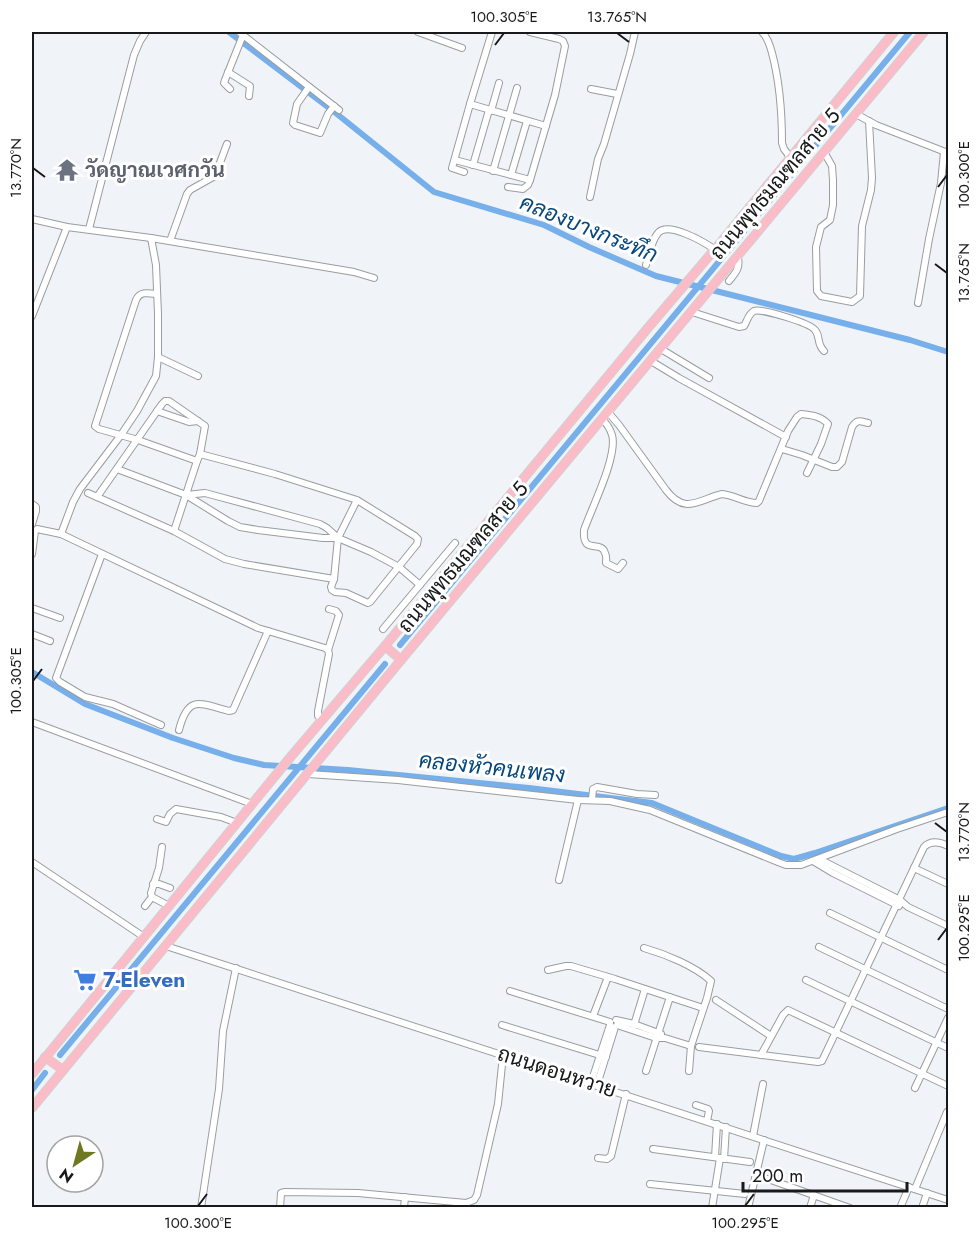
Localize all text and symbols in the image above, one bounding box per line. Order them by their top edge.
text: 100.305°E [470,6,538,28]
text: 13.765°N [587,6,647,28]
street label: ถนนพุทธมณฑลสาย 5 [703,102,847,266]
text: 13.770°N [5,138,27,198]
text: 100.300°E [953,141,975,209]
place label: วัดญาณเวศกวัน [85,155,225,185]
temple icon: วัดญาณเวศกวัน [54,157,80,183]
water label: คลองบางกระทึก [515,186,663,270]
text: 13.765°N [953,243,975,303]
street label: ถนนพุทธมณฑลสาย 5 [391,475,535,639]
text: 100.305°E [5,647,27,715]
water label: คลองหัวคนเพลง [417,743,567,791]
text: 13.770°N [953,802,975,862]
text: 100.295°E [953,894,975,962]
place label: 7-Eleven [103,965,185,995]
supermarket icon: 7-Eleven [72,967,98,993]
street label: ถนนดอนหวาย [494,1039,620,1105]
north arrow [45,1134,105,1194]
scale bar [743,1155,906,1193]
text: N [55,1163,78,1189]
text: 200 m [752,1163,803,1189]
text: 100.300°E [164,1212,232,1234]
text: 100.295°E [711,1212,779,1234]

